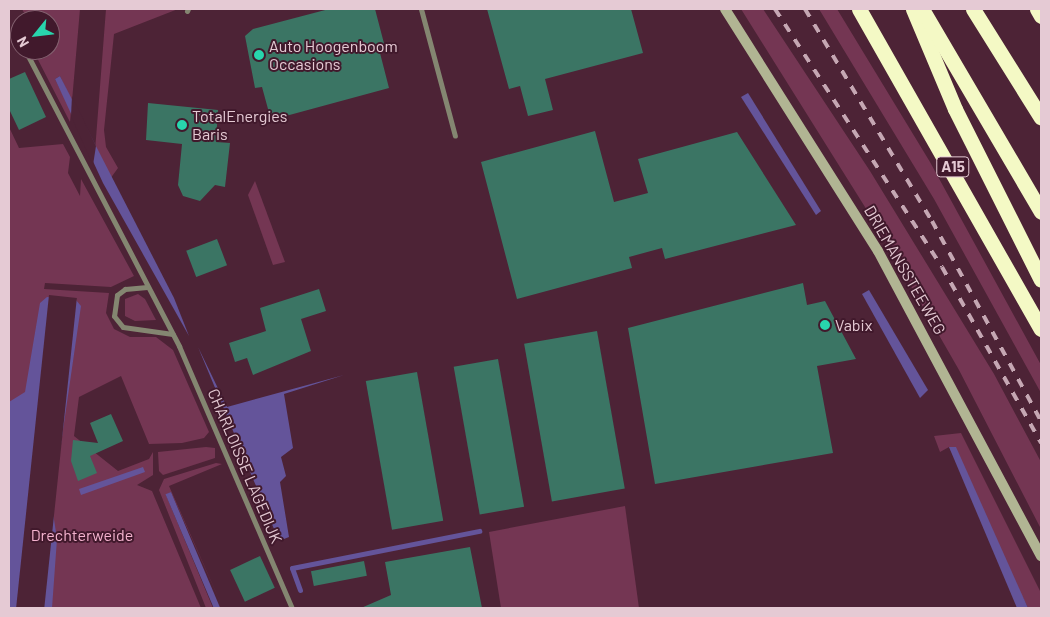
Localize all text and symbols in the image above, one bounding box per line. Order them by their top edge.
north arrow [10,10,60,60]
text: N [13,34,32,50]
place label: Auto Hoogenboom Occasions [269,36,398,74]
marker: Auto Hoogenboom Occasions [253,49,265,61]
place label: TotalEnergies Baris [192,106,287,144]
marker: TotalEnergies Baris [176,119,188,131]
road number: A15 [936,154,970,180]
street label: DRIEMANSSTEEWEG [860,202,950,338]
place label: Vabix [835,315,872,335]
marker: Vabix [819,319,831,331]
street label: CHARLOISSE LAGEDIJK [204,386,286,546]
park label: Drechterweide [31,525,133,545]

